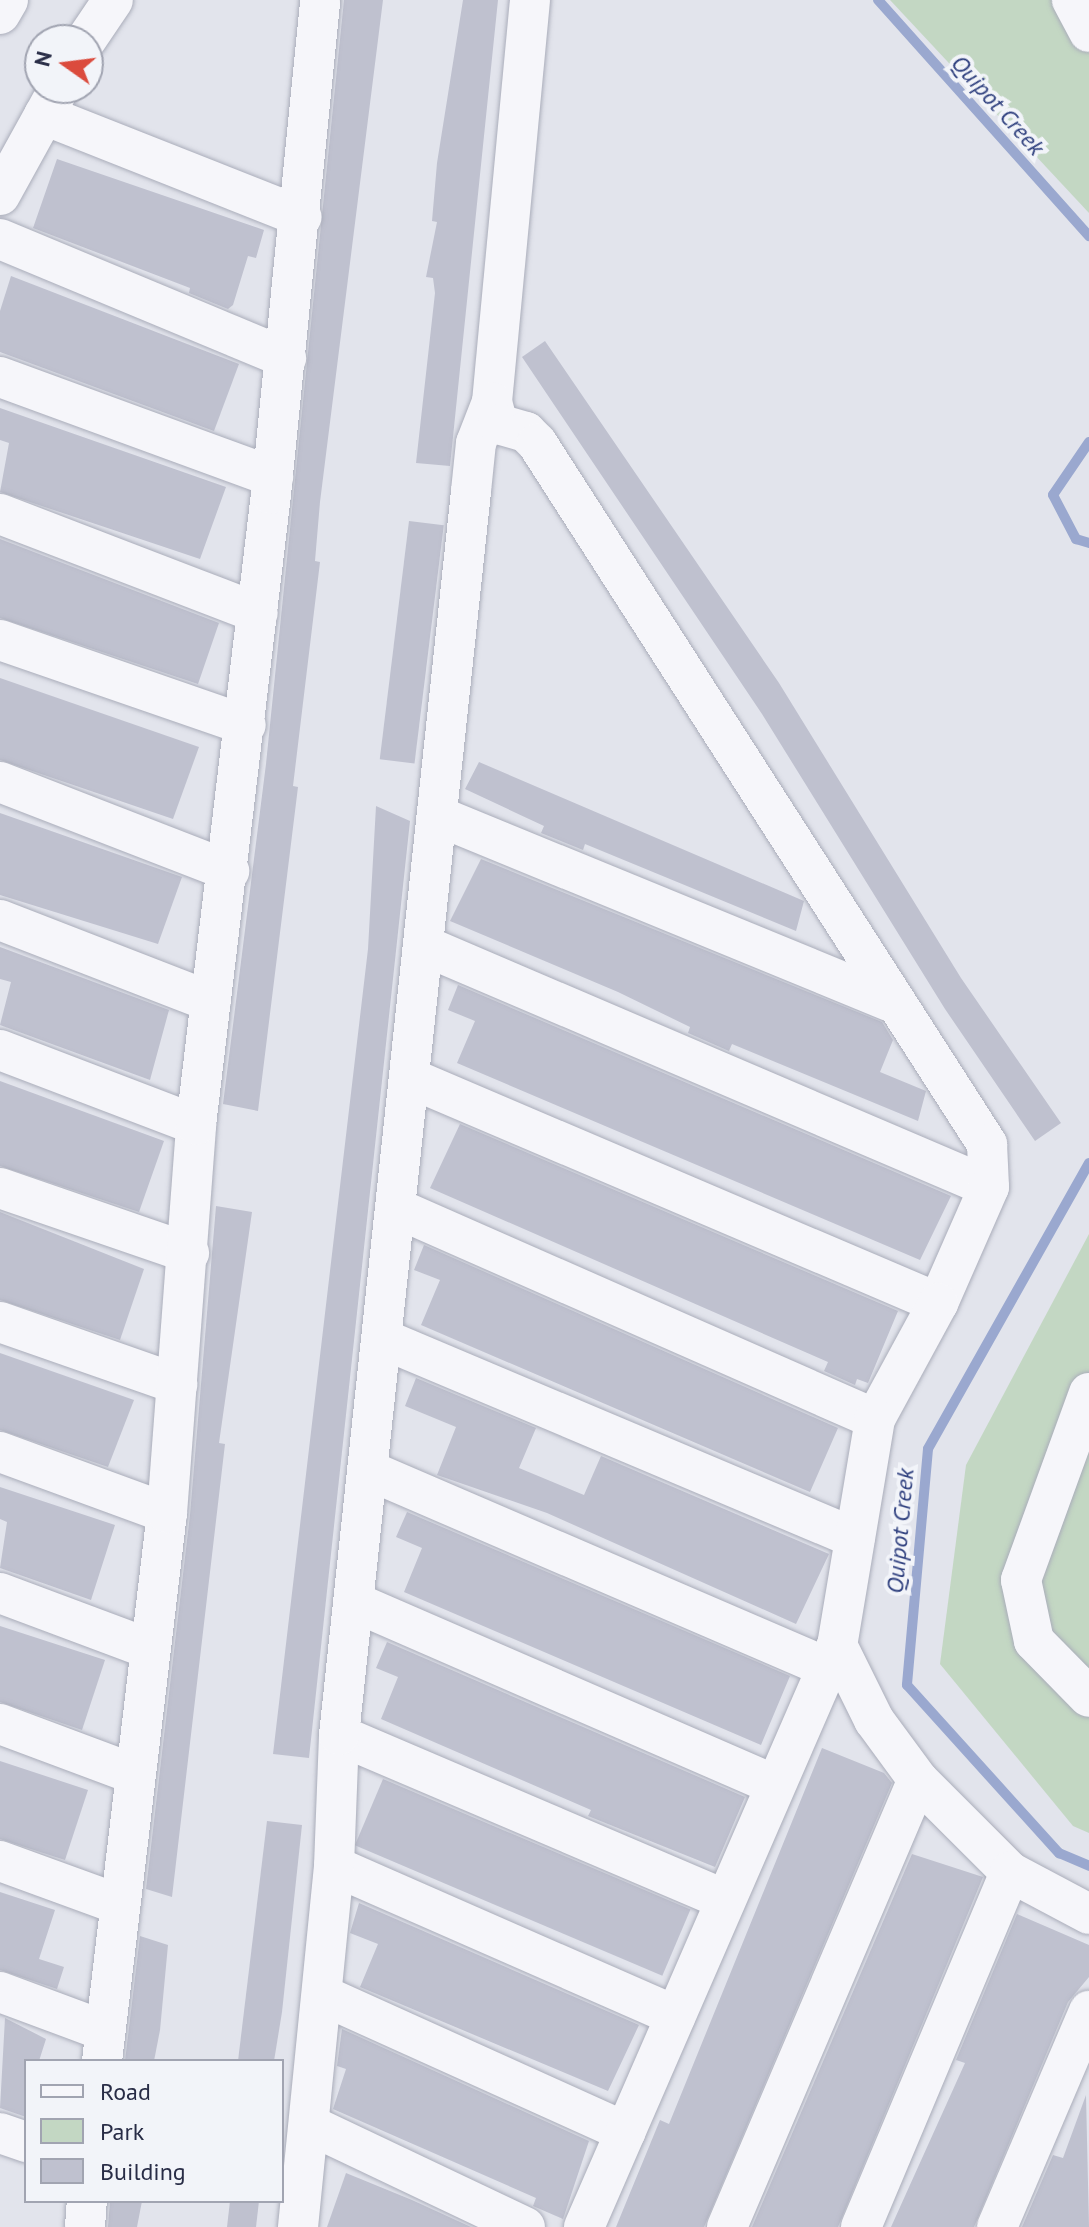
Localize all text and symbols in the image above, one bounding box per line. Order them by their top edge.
north arrow [24,24,104,104]
text: N [27,48,58,69]
water label: Quipot Creek [945,49,1051,161]
water label: Quipot Creek [880,1467,920,1595]
legend [24,2059,284,2203]
text: Road [100,2076,151,2107]
text: Park [100,2116,144,2147]
text: Building [100,2156,186,2187]

